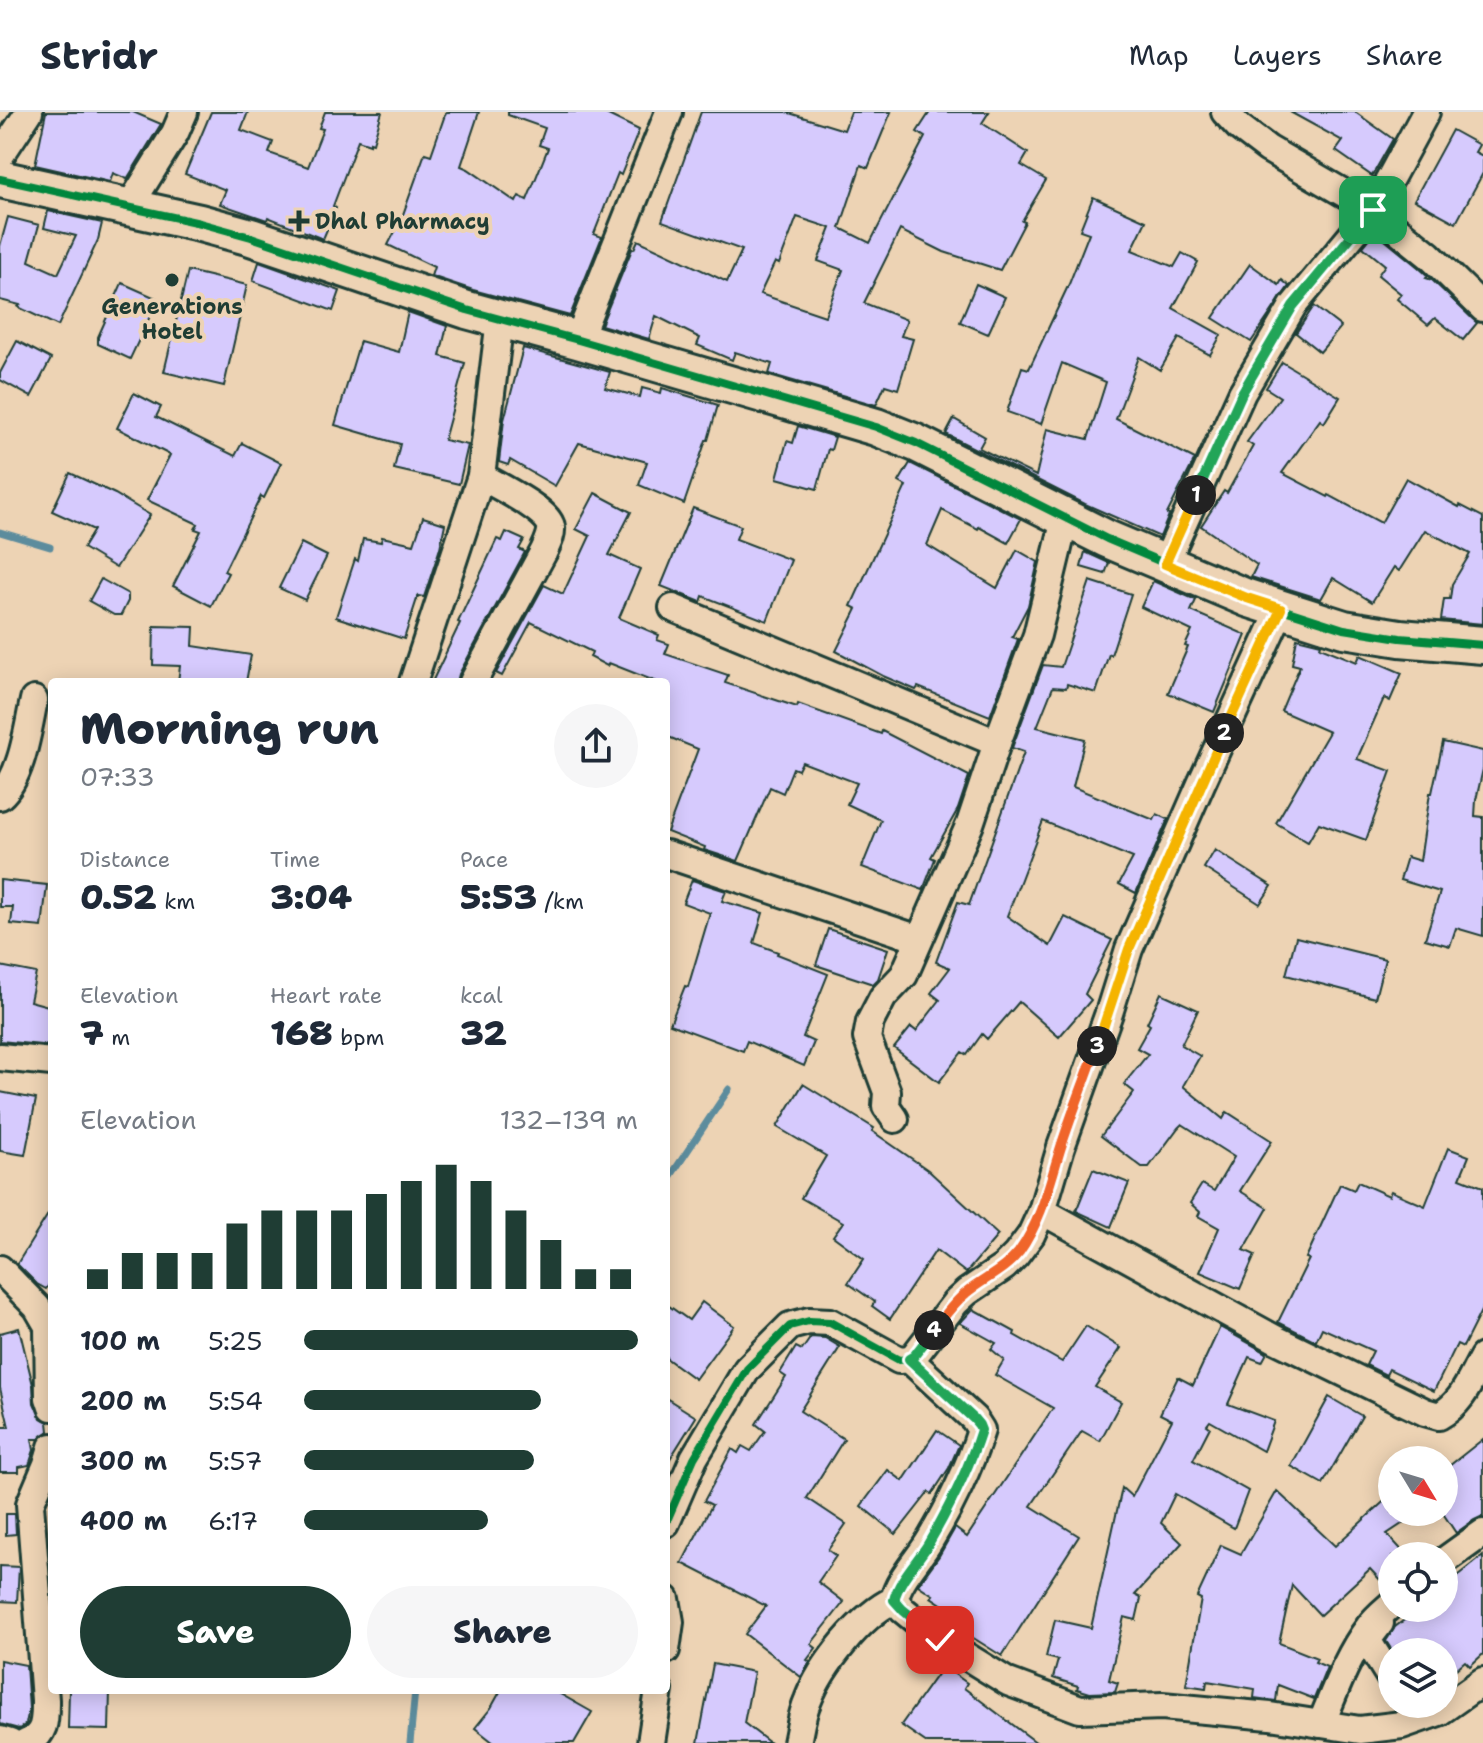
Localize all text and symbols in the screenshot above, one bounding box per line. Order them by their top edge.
text: Stridr [40,30,158,81]
text: Map [1129,36,1189,74]
text: Layers [1233,36,1322,74]
text: Share [1366,36,1443,74]
pin [1339,176,1407,244]
icon: arrive [1351,188,1395,232]
place label: Dhal Pharmacy [315,207,490,236]
marker: Dhal Pharmacy [290,212,308,230]
marker: Generations Hotel [163,271,181,289]
place label: Generations Hotel [101,292,243,346]
pin: 1 [1176,475,1216,515]
text: 1 [1191,480,1201,509]
text: Morning run [80,699,379,758]
button: share [554,704,638,788]
pin: 2 [1204,713,1244,753]
text: 2 [1216,718,1232,747]
text: 07:33 [80,759,155,794]
text: Distance [80,845,170,874]
text: Time [270,845,320,874]
text: Pace [460,845,508,874]
text: 0.52 [80,874,157,920]
text: 3:04 [270,874,352,920]
text: 5:53 [460,874,537,920]
text: km [157,887,195,916]
text: /km [537,887,584,916]
text: Elevation [80,981,178,1010]
text: Heart rate [270,981,382,1010]
text: kcal [460,981,503,1010]
text: 7 [80,1010,104,1056]
text: 168 [270,1010,333,1056]
text: 32 [460,1010,507,1056]
text: m [104,1023,130,1052]
text: bpm [333,1023,385,1052]
pin: 3 [1077,1026,1117,1066]
text: 3 [1089,1031,1105,1060]
text: Elevation [80,1102,196,1137]
text: 132–139 m [500,1102,638,1137]
pin: 4 [914,1310,954,1350]
text: 4 [926,1315,942,1344]
text: 100 m [80,1323,160,1358]
text: 5:25 [208,1323,262,1358]
text: 200 m [80,1383,167,1418]
text: 5:54 [208,1383,263,1418]
text: 300 m [80,1443,167,1478]
text: 5:57 [208,1443,262,1478]
north arrow [1378,1446,1458,1526]
map controls [1378,1446,1458,1718]
text: 400 m [80,1503,167,1538]
text: 6:17 [208,1503,258,1538]
button: locate [1378,1542,1458,1622]
button: Save [80,1586,351,1678]
button: Share [367,1586,638,1678]
pin [906,1606,974,1674]
icon: check [918,1618,962,1662]
button: layers [1378,1638,1458,1718]

